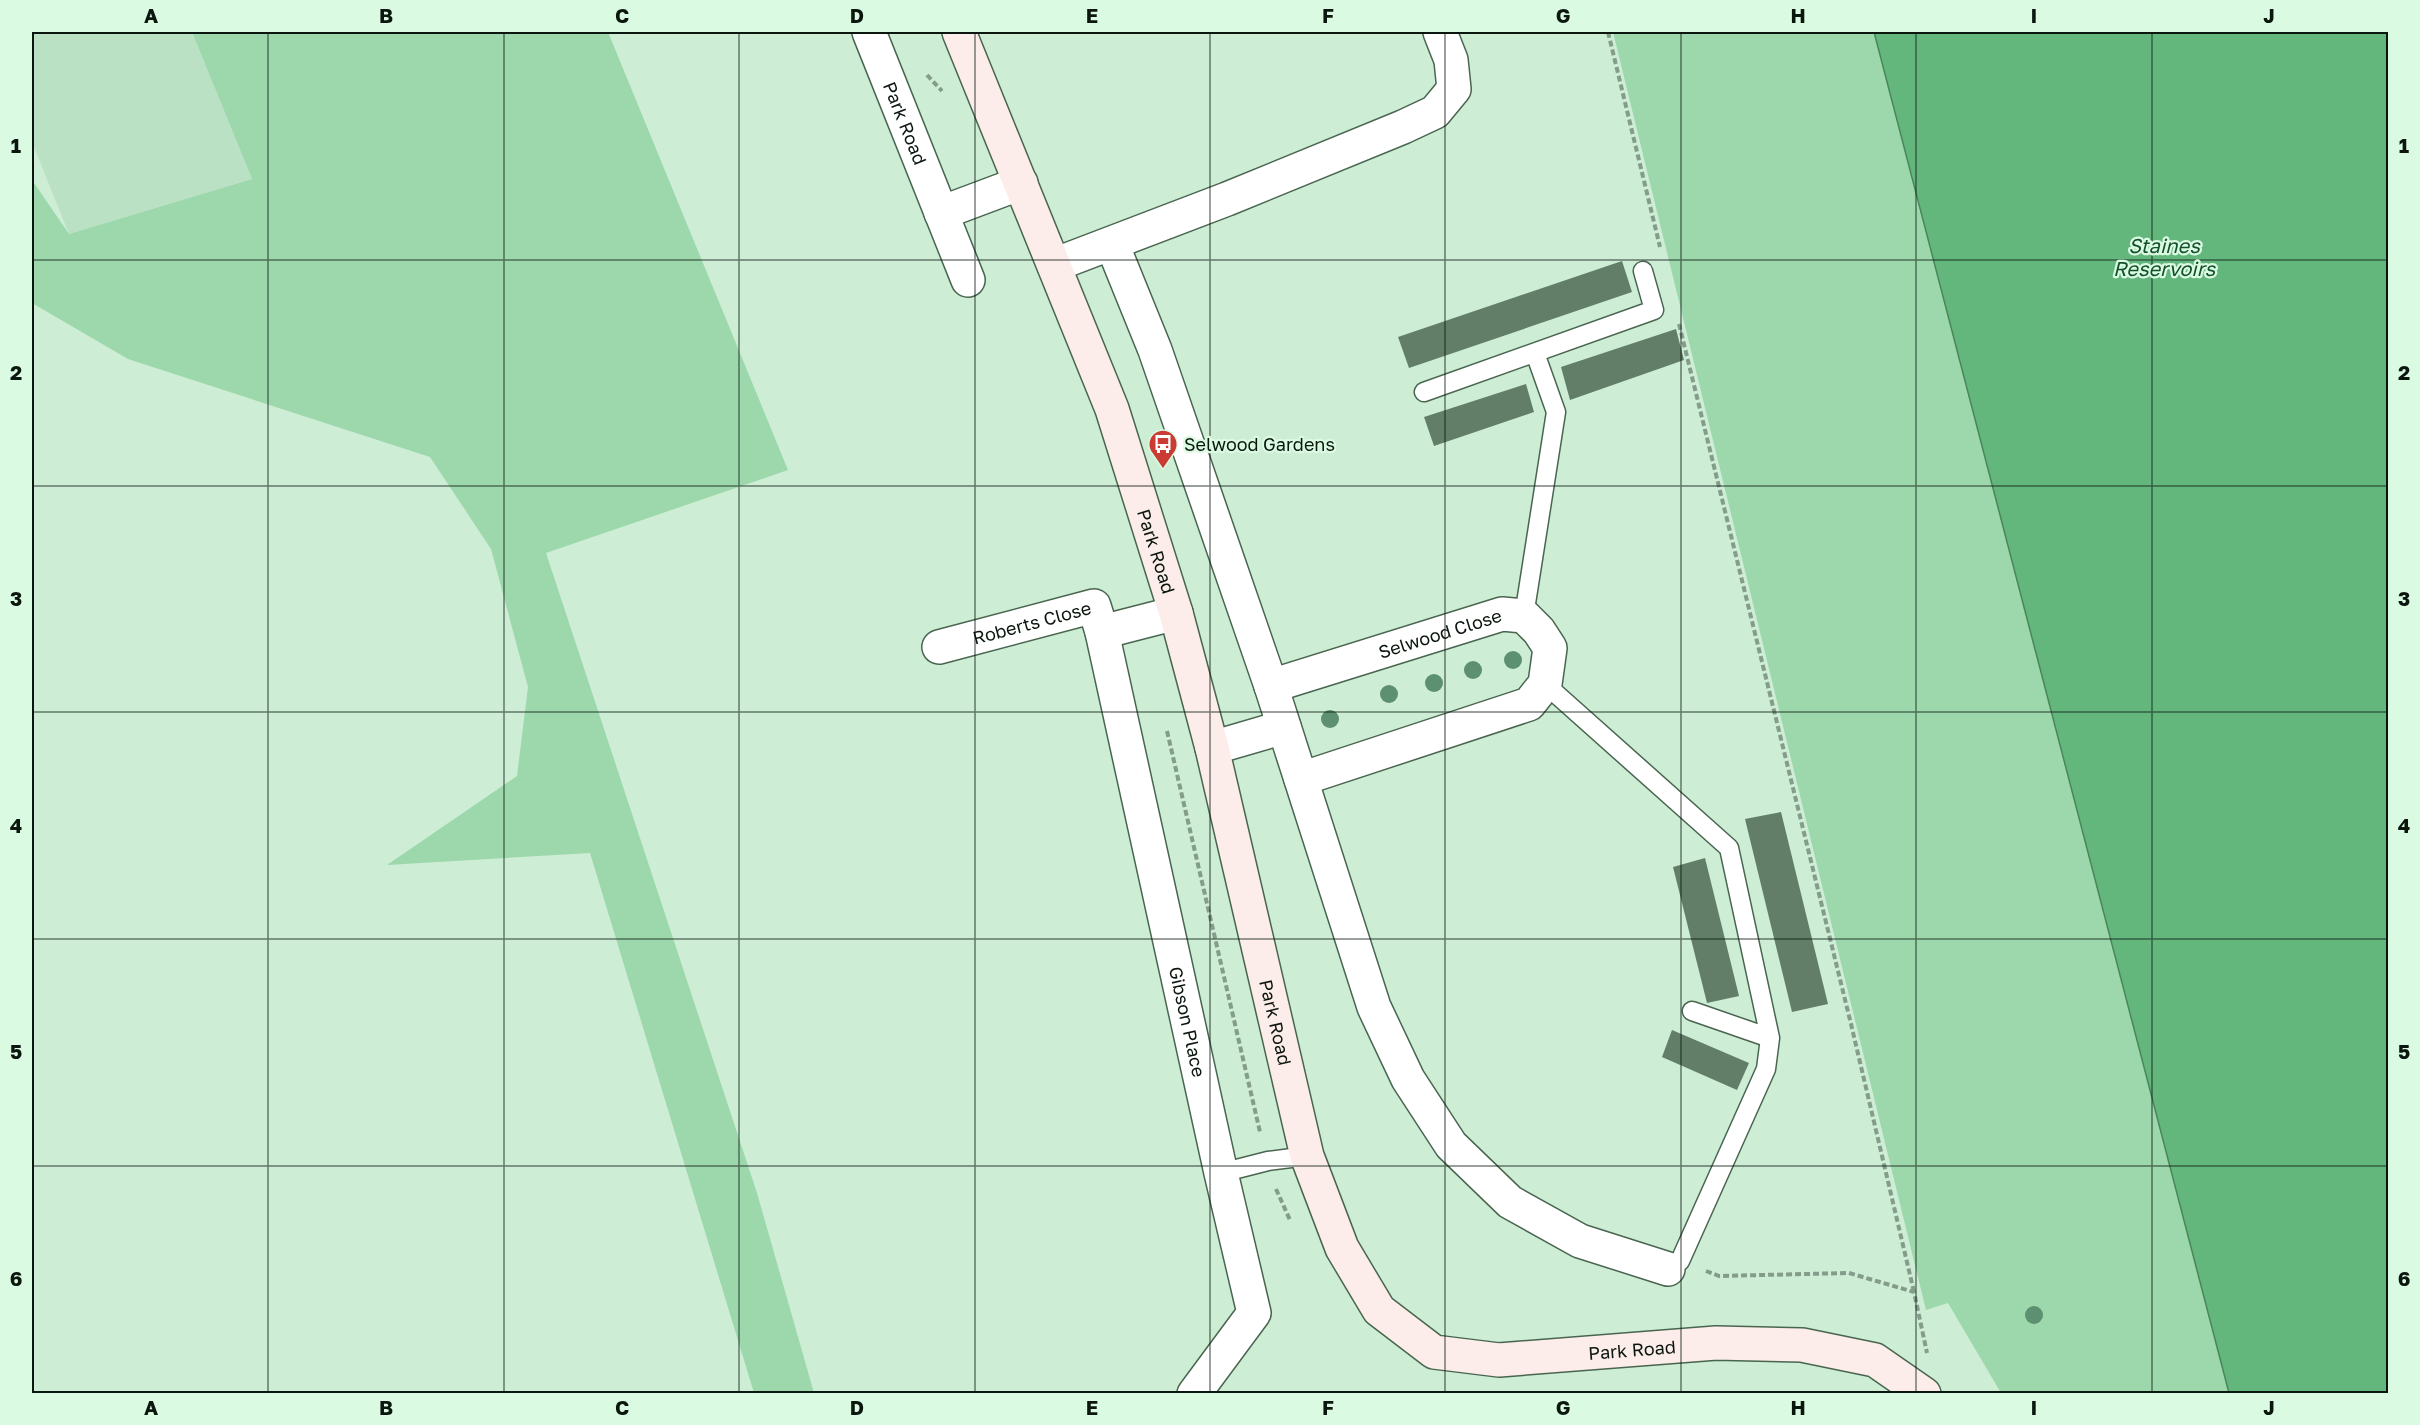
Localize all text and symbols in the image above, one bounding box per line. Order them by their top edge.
text: A [144,3,158,27]
text: B [379,3,393,27]
text: C [615,3,629,27]
text: D [850,3,864,27]
text: E [1086,3,1098,27]
text: F [1322,3,1334,27]
text: G [1556,3,1570,27]
text: H [1790,3,1806,27]
text: I [2031,3,2037,27]
text: J [2263,3,2275,27]
street label: Park Road [879,78,932,168]
text: 1 [11,133,21,157]
text: 1 [2399,133,2409,157]
water label: Staines Reservoirs [2113,233,2216,280]
text: 2 [10,360,22,384]
text: 2 [2398,360,2410,384]
bus stop icon: Selwood Gardens [1147,428,1179,470]
place label: Selwood Gardens [1184,433,1335,455]
street label: Park Road [1133,506,1180,596]
text: 3 [10,586,22,610]
text: 3 [2398,586,2410,610]
street label: Roberts Close [970,596,1093,649]
street label: Selwood Close [1376,604,1504,663]
text: 4 [10,813,22,837]
text: 4 [2398,813,2410,837]
street label: Gibson Place [1165,964,1211,1079]
street label: Park Road [1255,977,1297,1067]
text: 5 [10,1039,22,1063]
text: 5 [2398,1039,2410,1063]
text: 6 [10,1266,22,1290]
text: 6 [2398,1266,2410,1290]
street label: Park Road [1587,1335,1677,1364]
text: A [144,1395,158,1419]
text: B [379,1395,393,1419]
text: C [615,1395,629,1419]
text: D [850,1395,864,1419]
text: E [1086,1395,1098,1419]
text: F [1322,1395,1334,1419]
text: G [1556,1395,1570,1419]
text: H [1790,1395,1806,1419]
text: I [2031,1395,2037,1419]
text: J [2263,1395,2275,1419]

